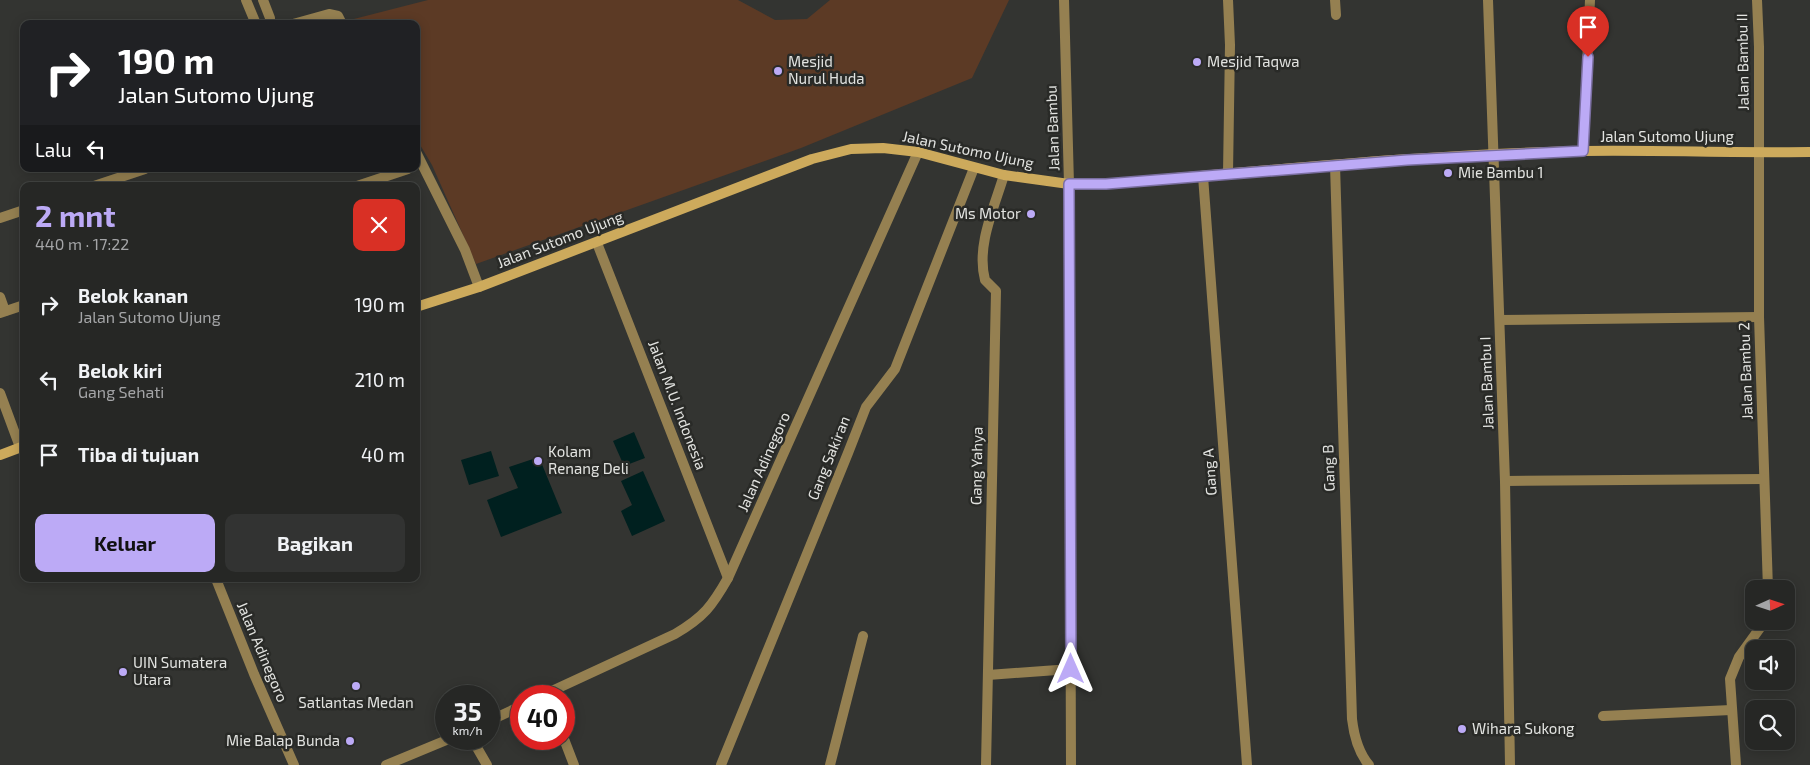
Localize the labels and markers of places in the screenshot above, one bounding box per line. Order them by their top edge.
pin [1567,6,1609,57]
place label: Mesjid Nurul Huda [788,52,865,87]
place label: Mesjid Taqwa [1207,52,1300,71]
marker: Mesjid Taqwa [1191,56,1203,68]
marker: Mesjid Nurul Huda [772,65,784,77]
place label: Mie Bambu 1 [1458,163,1543,181]
marker: Mie Bambu 1 [1442,167,1454,179]
place label: Ms Motor [955,204,1021,222]
marker: Ms Motor [1025,208,1037,220]
place label: Kolam Renang Deli [548,442,629,477]
marker: Kolam Renang Deli [532,455,544,467]
place label: UIN Sumatera Utara [133,653,227,688]
marker: UIN Sumatera Utara [117,666,129,678]
marker: Satlantas Medan [350,680,362,692]
place label: Satlantas Medan [298,693,414,711]
place label: Wihara Sukong [1472,719,1575,737]
marker: Wihara Sukong [1456,723,1468,735]
place label: Mie Balap Bunda [226,731,340,749]
marker: Mie Balap Bunda [344,735,356,747]

